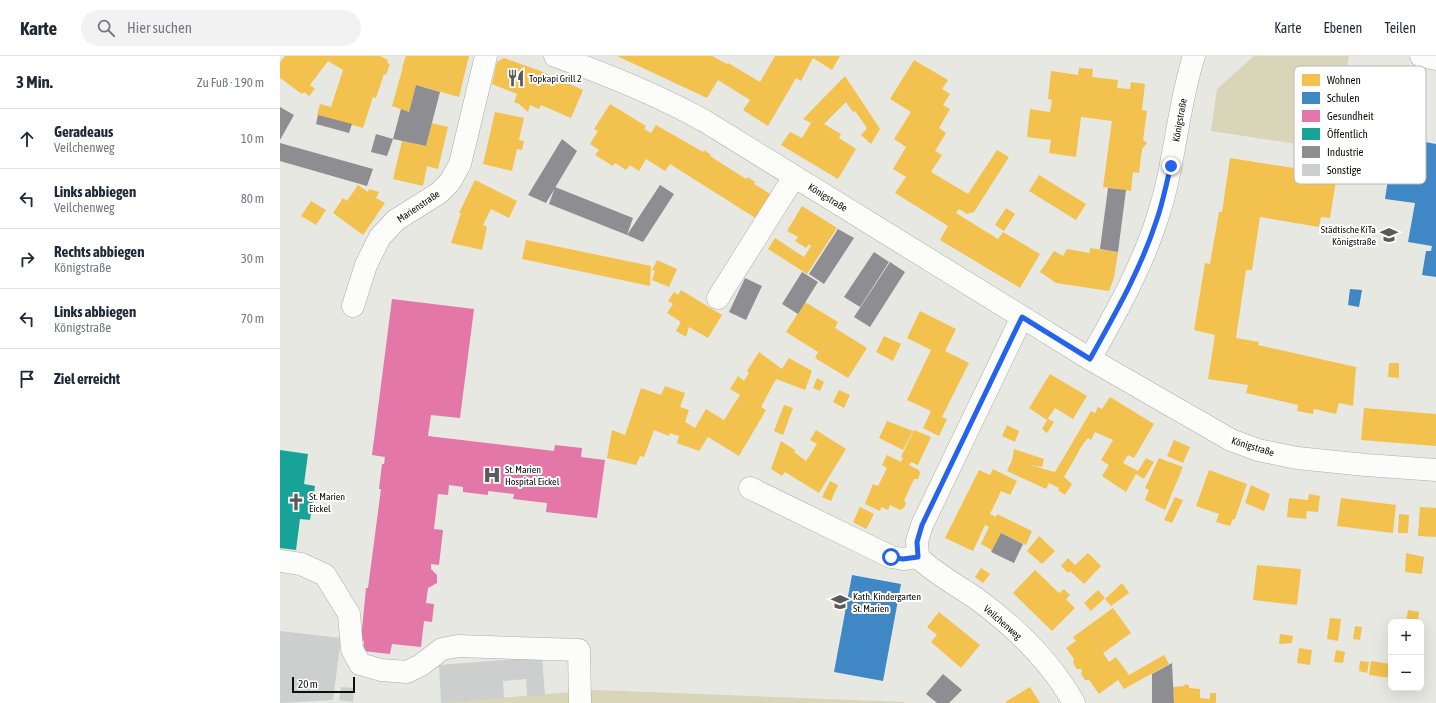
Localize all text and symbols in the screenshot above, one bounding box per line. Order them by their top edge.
search box [81,10,361,46]
text: Karte [20,17,57,39]
icon: search [95,17,117,39]
text: Hier suchen [127,19,192,36]
text: Karte [1274,20,1301,36]
text: Ebenen [1323,20,1362,36]
text: Teilen [1384,20,1416,36]
legend [1294,66,1426,184]
restaurant icon: Topkapi Grill 2 [506,68,526,88]
text: 3 Min. [16,72,53,92]
place label: Topkapi Grill 2 [529,73,582,84]
text: Wohnen [1327,74,1361,86]
text: Zu Fuß · 190 m [197,75,264,90]
text: Schulen [1327,92,1359,104]
street label: Königstraße [1170,97,1189,143]
text: Gesundheit [1327,110,1374,122]
text: Geradeaus [54,123,113,140]
icon: ahead [16,128,38,150]
text: Öffentlich [1327,128,1368,140]
text: 10 m [241,131,264,146]
text: Veilchenweg [54,140,115,155]
text: Industrie [1327,146,1364,158]
route end [1162,157,1180,175]
text: Sonstige [1327,164,1361,176]
street label: Königstraße [806,181,850,214]
text: Links abbiegen [54,183,136,200]
icon: left [16,188,38,210]
street label: Marienstraße [395,188,442,225]
text: 80 m [241,191,264,206]
text: Veilchenweg [54,200,115,215]
place label: Städtische KiTa Königstraße [1321,224,1376,247]
school or university icon: Städtische KiTa Königstraße [1379,225,1399,245]
text: Rechts abbiegen [54,243,144,260]
icon: right [16,248,38,270]
text: 30 m [241,251,264,266]
text: Königstraße [54,260,111,275]
text: Links abbiegen [54,303,136,320]
icon: left [16,308,38,330]
text: 70 m [241,311,264,326]
text: Königstraße [54,320,111,335]
icon: arrive [16,368,38,390]
text: Ziel erreicht [54,370,120,387]
street label: Königstraße [1230,435,1276,458]
place label: St. Marien Hospital Eickel [505,464,560,487]
hospital icon: St. Marien Hospital Eickel [482,465,502,485]
place label: St. Marien Eickel [309,491,345,514]
church icon: St. Marien Eickel [286,492,306,512]
route start [882,548,900,566]
place label: Kath. Kindergarten St. Marien [853,591,921,614]
school or university icon: Kath. Kindergarten St. Marien [830,592,850,612]
street label: Veilchenweg [981,603,1024,642]
map controls [1388,619,1424,691]
button: + [1388,619,1424,655]
button: − [1388,655,1424,691]
scale bar [292,675,355,694]
text: 20 m [298,678,318,690]

